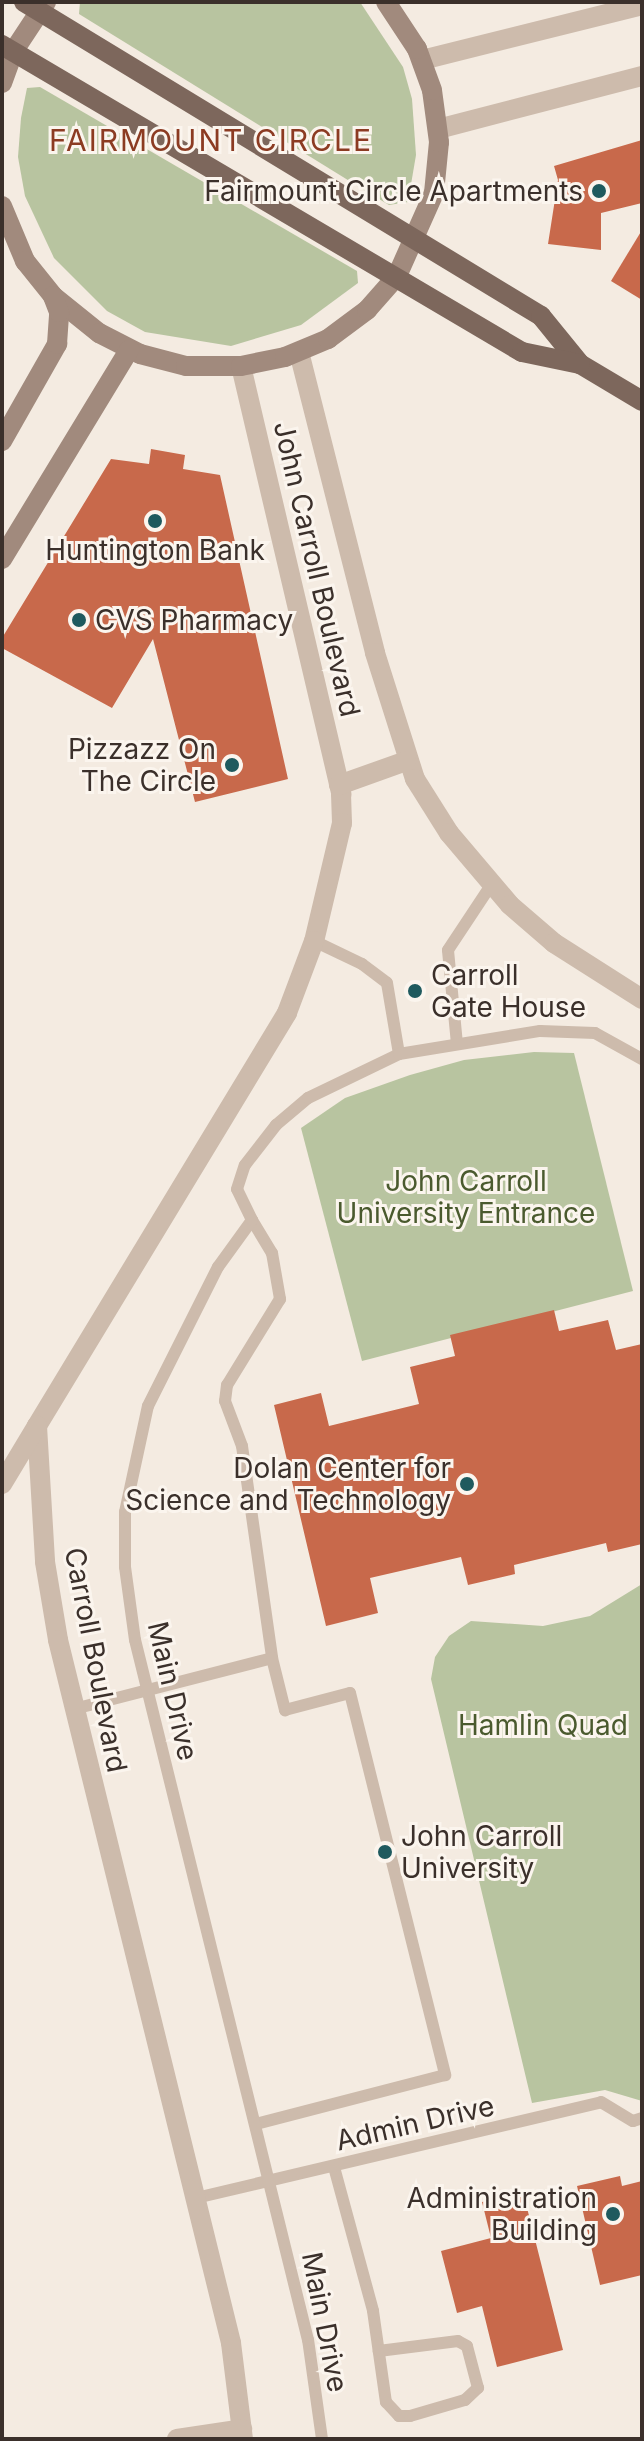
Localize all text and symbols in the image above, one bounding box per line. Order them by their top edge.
district label: FAIRMOUNT CIRCLE [49,122,373,158]
place label: Fairmount Circle Apartments [204,174,583,208]
marker: Fairmount Circle Apartments [590,182,608,200]
street label: John Carroll Boulevard [267,418,367,720]
marker: Huntington Bank [146,512,164,530]
place label: Huntington Bank [45,533,265,567]
place label: CVS Pharmacy [95,603,293,637]
marker: CVS Pharmacy [70,611,88,629]
place label: Pizzazz On The Circle [68,732,216,798]
marker: Pizzazz On The Circle [223,756,241,774]
place label: Carroll Gate House [431,958,586,1024]
marker: Carroll Gate House [406,982,424,1000]
park label: John Carroll University Entrance [337,1164,595,1230]
place label: Dolan Center for Science and Technology [125,1451,451,1517]
marker: Dolan Center for Science and Technology [458,1475,476,1493]
street label: Carroll Boulevard [58,1545,134,1775]
street label: Main Drive [141,1618,205,1764]
park label: Hamlin Quad [458,1708,628,1742]
place label: John Carroll University [401,1819,562,1885]
marker: John Carroll University [376,1843,394,1861]
street label: Admin Drive [332,2088,498,2158]
place label: Administration Building [406,2181,597,2247]
marker: Administration Building [604,2205,622,2223]
street label: Main Drive [295,2249,355,2395]

